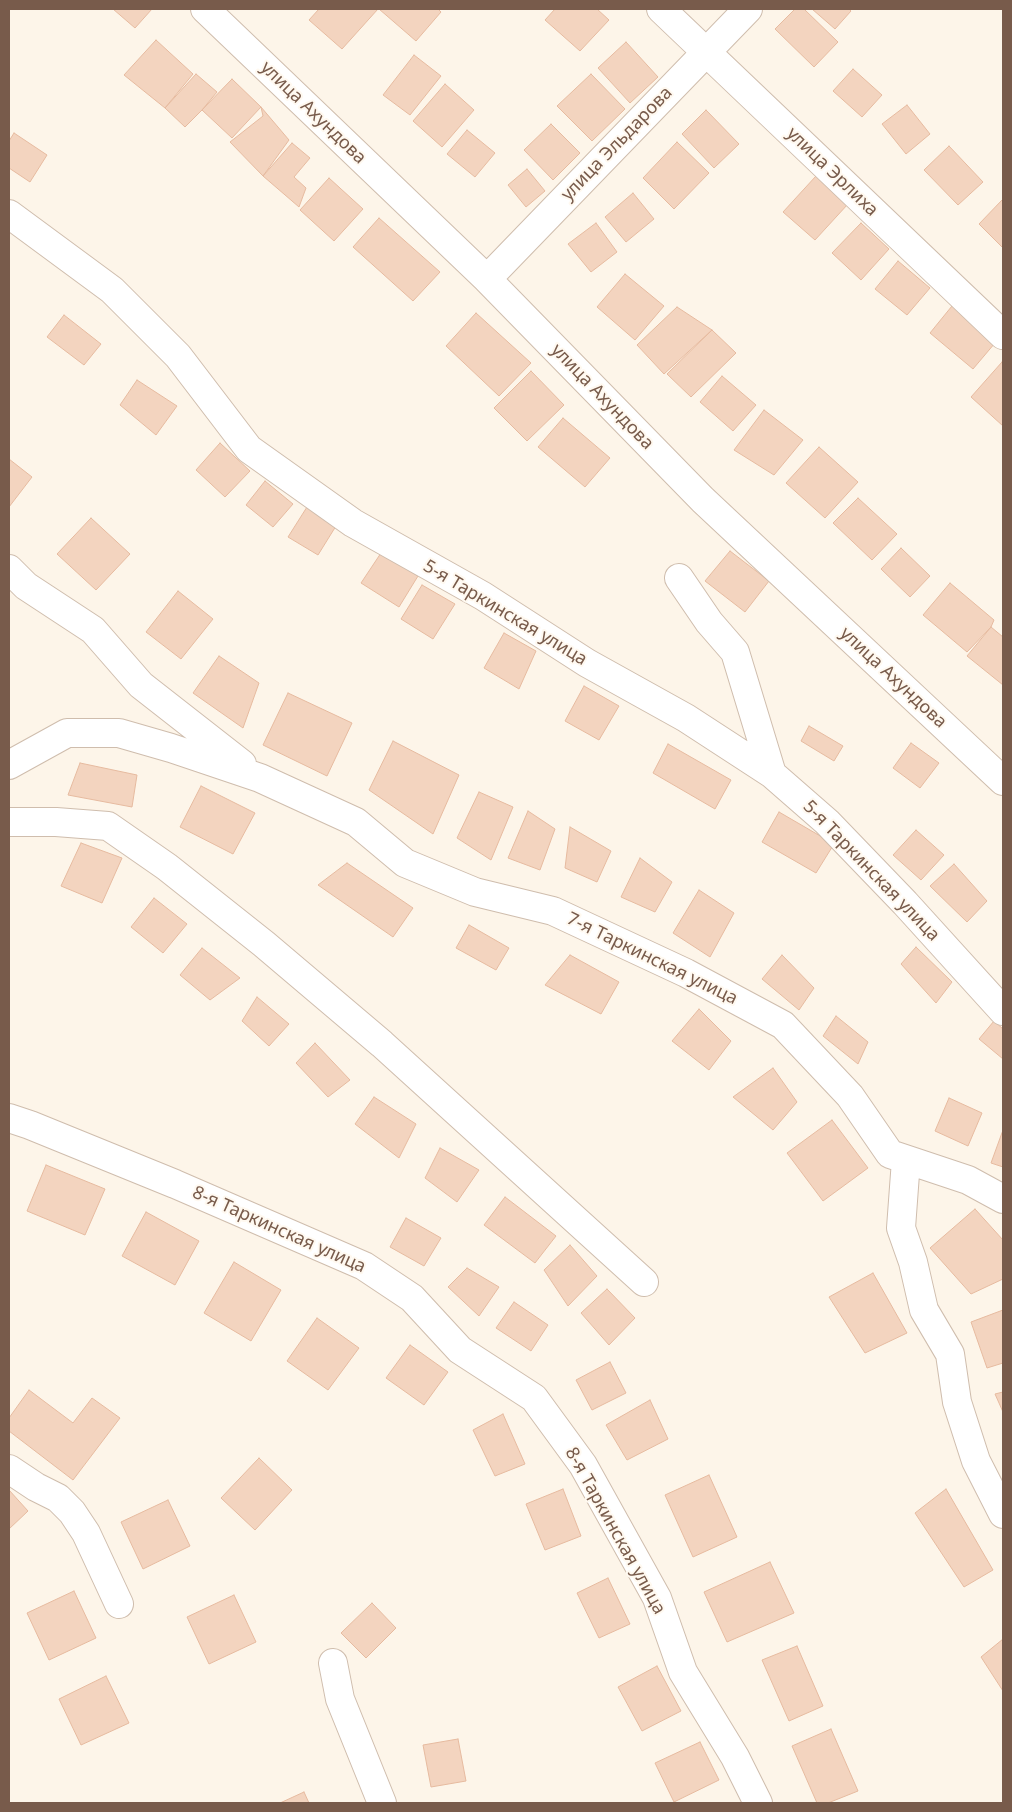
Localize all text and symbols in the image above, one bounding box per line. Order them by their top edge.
street label: улица Ахундова [256,57,370,169]
street label: улица Эльдарова [557,82,677,206]
street label: улица Эрлиха [782,123,882,221]
street label: улица Ахундова [546,340,658,454]
street label: 5-я Таркинская улица [419,555,591,671]
street label: улица Ахундова [835,623,951,733]
street label: 5-я Таркинская улица [798,796,944,946]
street label: 7-я Таркинская улица [563,908,741,1010]
street label: 8-я Таркинская улица [189,1182,369,1278]
street label: 8-я Таркинская улица [560,1444,670,1618]

